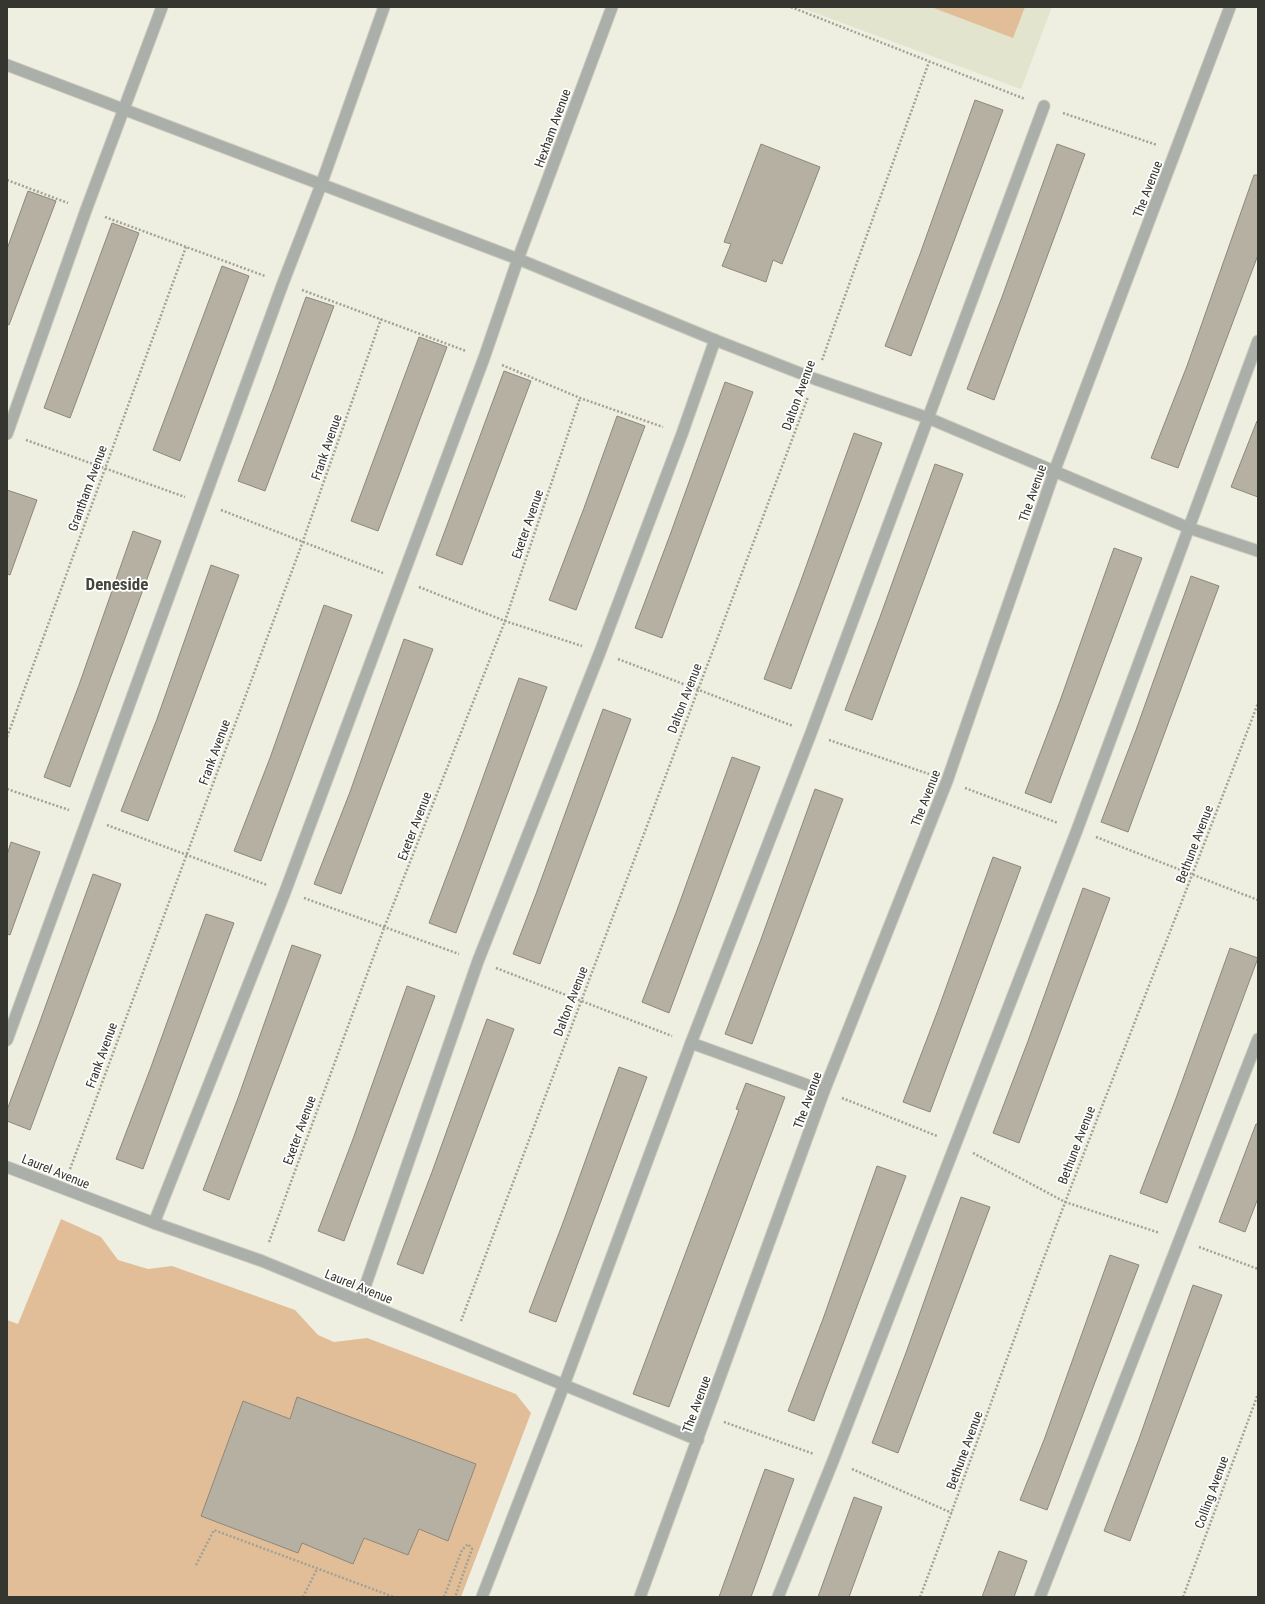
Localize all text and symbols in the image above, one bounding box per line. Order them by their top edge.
street label: Hexham Avenue [531,87,574,170]
street label: The Avenue [1130,159,1165,220]
street label: Dalton Avenue [779,358,818,432]
street label: Frank Avenue [308,412,345,482]
street label: Grantham Avenue [65,443,110,533]
street label: The Avenue [1016,463,1049,524]
street label: Exeter Avenue [509,487,546,561]
district label: Deneside [86,574,148,594]
street label: Dalton Avenue [664,661,705,735]
street label: Frank Avenue [196,717,233,787]
street label: The Avenue [908,768,943,829]
street label: Exeter Avenue [394,790,434,863]
street label: Bethune Avenue [1173,803,1216,885]
street label: Dalton Avenue [550,964,591,1038]
street label: Frank Avenue [83,1020,120,1090]
street label: The Avenue [790,1070,825,1131]
street label: Exeter Avenue [280,1094,319,1167]
street label: Bethune Avenue [1055,1104,1098,1186]
street label: Laurel Avenue [20,1151,92,1192]
street label: Laurel Avenue [323,1266,395,1307]
street label: The Avenue [679,1374,714,1435]
street label: Bethune Avenue [943,1409,986,1491]
street label: Colling Avenue [1191,1454,1232,1530]

